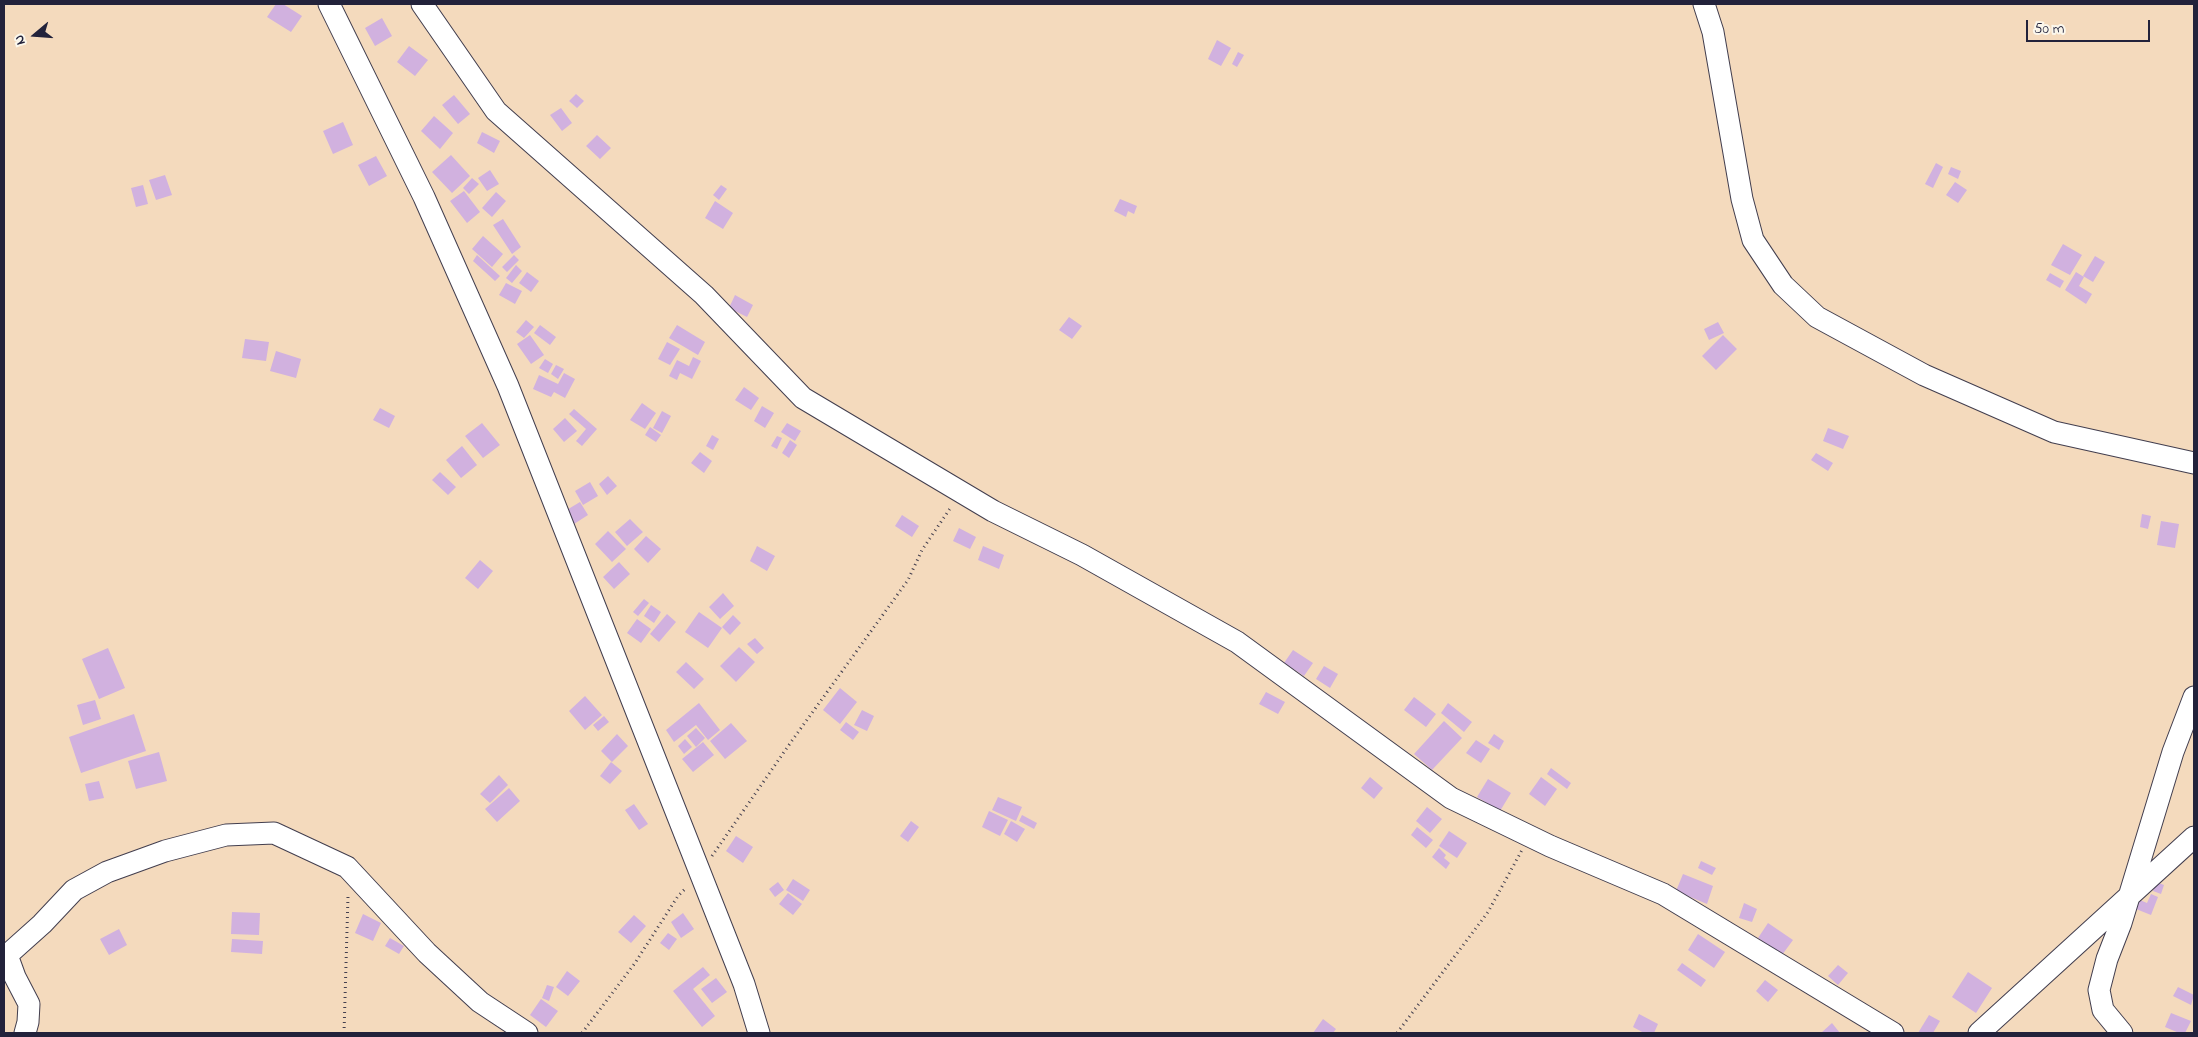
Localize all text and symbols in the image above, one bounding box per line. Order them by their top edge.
north arrow [10,10,60,60]
scale bar [2028,10,2152,42]
text: 50 m [2034,18,2064,40]
text: N [9,32,32,48]

